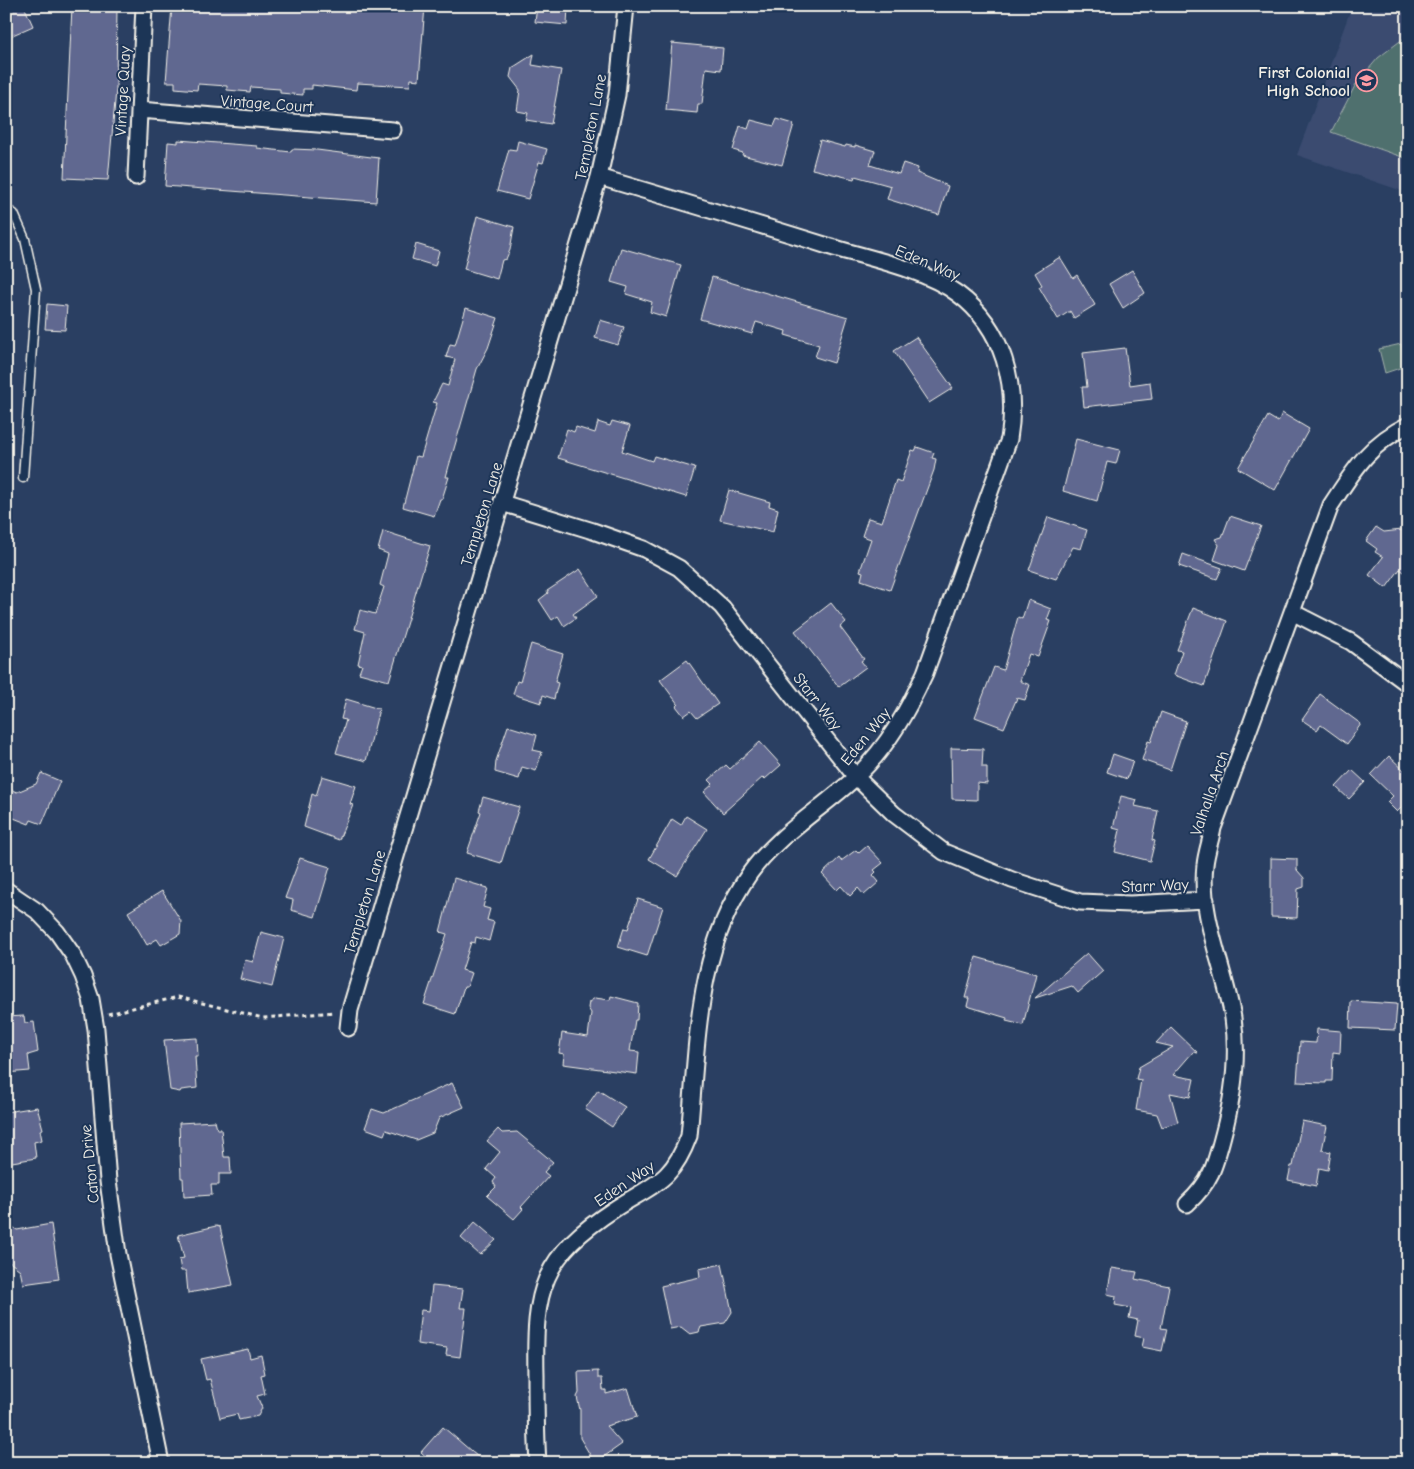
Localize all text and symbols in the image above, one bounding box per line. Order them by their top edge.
street label: Vintage Quay [112,45,134,137]
place label: First Colonial High School [1258,64,1350,100]
school or university icon: First Colonial High School [1354,69,1378,93]
street label: Templeton Lane [572,72,610,182]
street label: Vintage Court [220,92,314,116]
street label: Eden Way [893,241,963,285]
street label: Templeton Lane [458,460,506,569]
street label: Starr Way [789,669,846,734]
street label: Eden Way [837,704,895,769]
street label: Valhalla Arch [1187,749,1233,838]
street label: Templeton Lane [341,848,389,957]
street label: Starr Way [1121,876,1190,896]
street label: Caton Drive [77,1124,103,1204]
street label: Eden Way [591,1157,659,1210]

